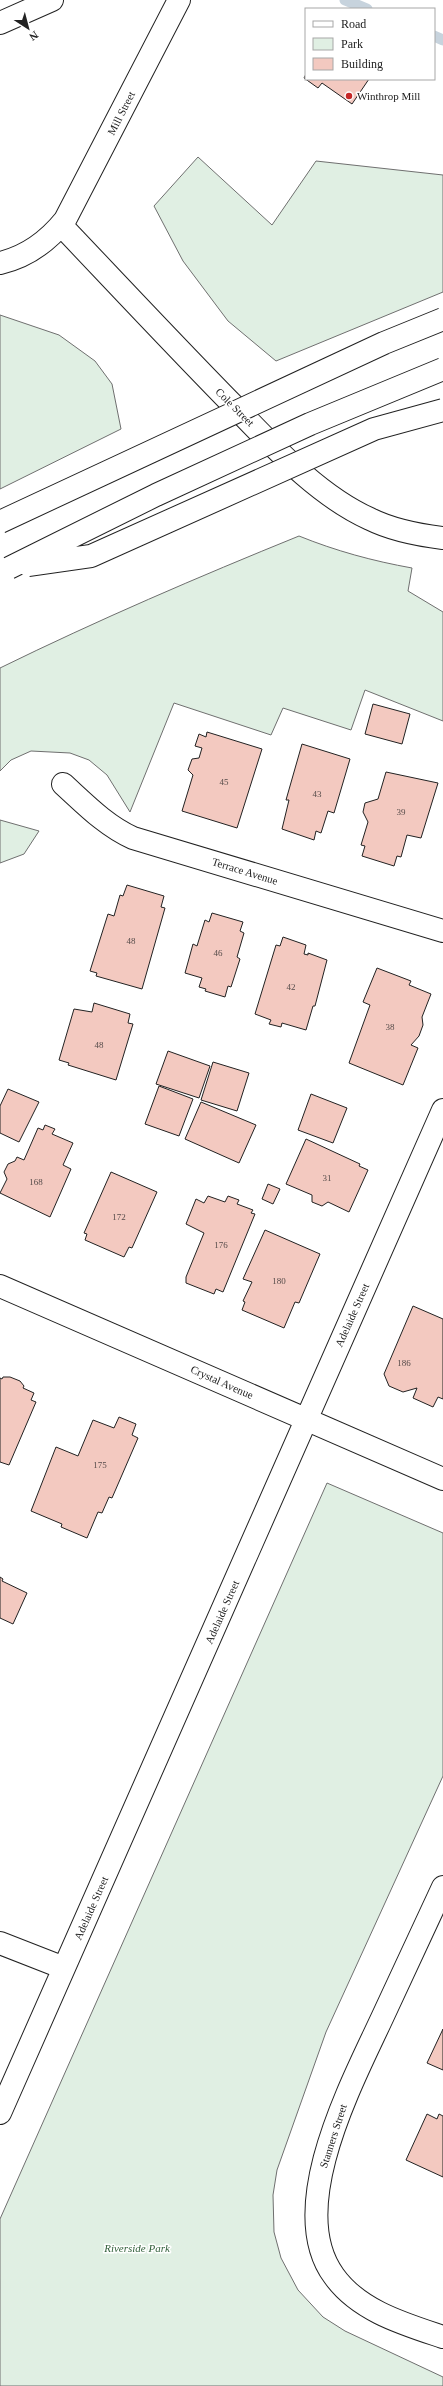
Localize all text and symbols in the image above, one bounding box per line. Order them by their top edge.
north arrow [8,8,48,48]
legend [305,8,435,80]
text: Road [341,17,366,31]
text: N [27,29,41,43]
text: Park [341,37,363,51]
text: Building [341,57,383,71]
street label: Mill Street [105,89,137,137]
place label: Winthrop Mill [357,90,420,102]
marker: Winthrop Mill [344,91,354,101]
street label: Cole Street [213,385,257,429]
house number: 45 [220,777,229,787]
house number: 43 [313,789,322,799]
house number: 39 [397,807,406,817]
street label: Terrace Avenue [211,855,280,887]
house number: 48 [127,936,136,946]
house number: 46 [214,948,223,958]
house number: 42 [287,982,296,992]
house number: 38 [386,1022,395,1032]
house number: 48 [95,1040,104,1050]
house number: 31 [323,1173,332,1183]
house number: 168 [29,1177,43,1187]
house number: 172 [112,1212,126,1222]
house number: 176 [214,1240,228,1250]
house number: 180 [272,1276,286,1286]
street label: Adelaide Street [333,1281,371,1349]
house number: 186 [397,1358,411,1368]
street label: Crystal Avenue [189,1363,255,1401]
house number: 175 [93,1460,107,1470]
street label: Adelaide Street [203,1578,241,1646]
street label: Adelaide Street [72,1874,110,1942]
street label: Stanners Street [317,2103,349,2169]
park label: Riverside Park [103,2242,171,2254]

